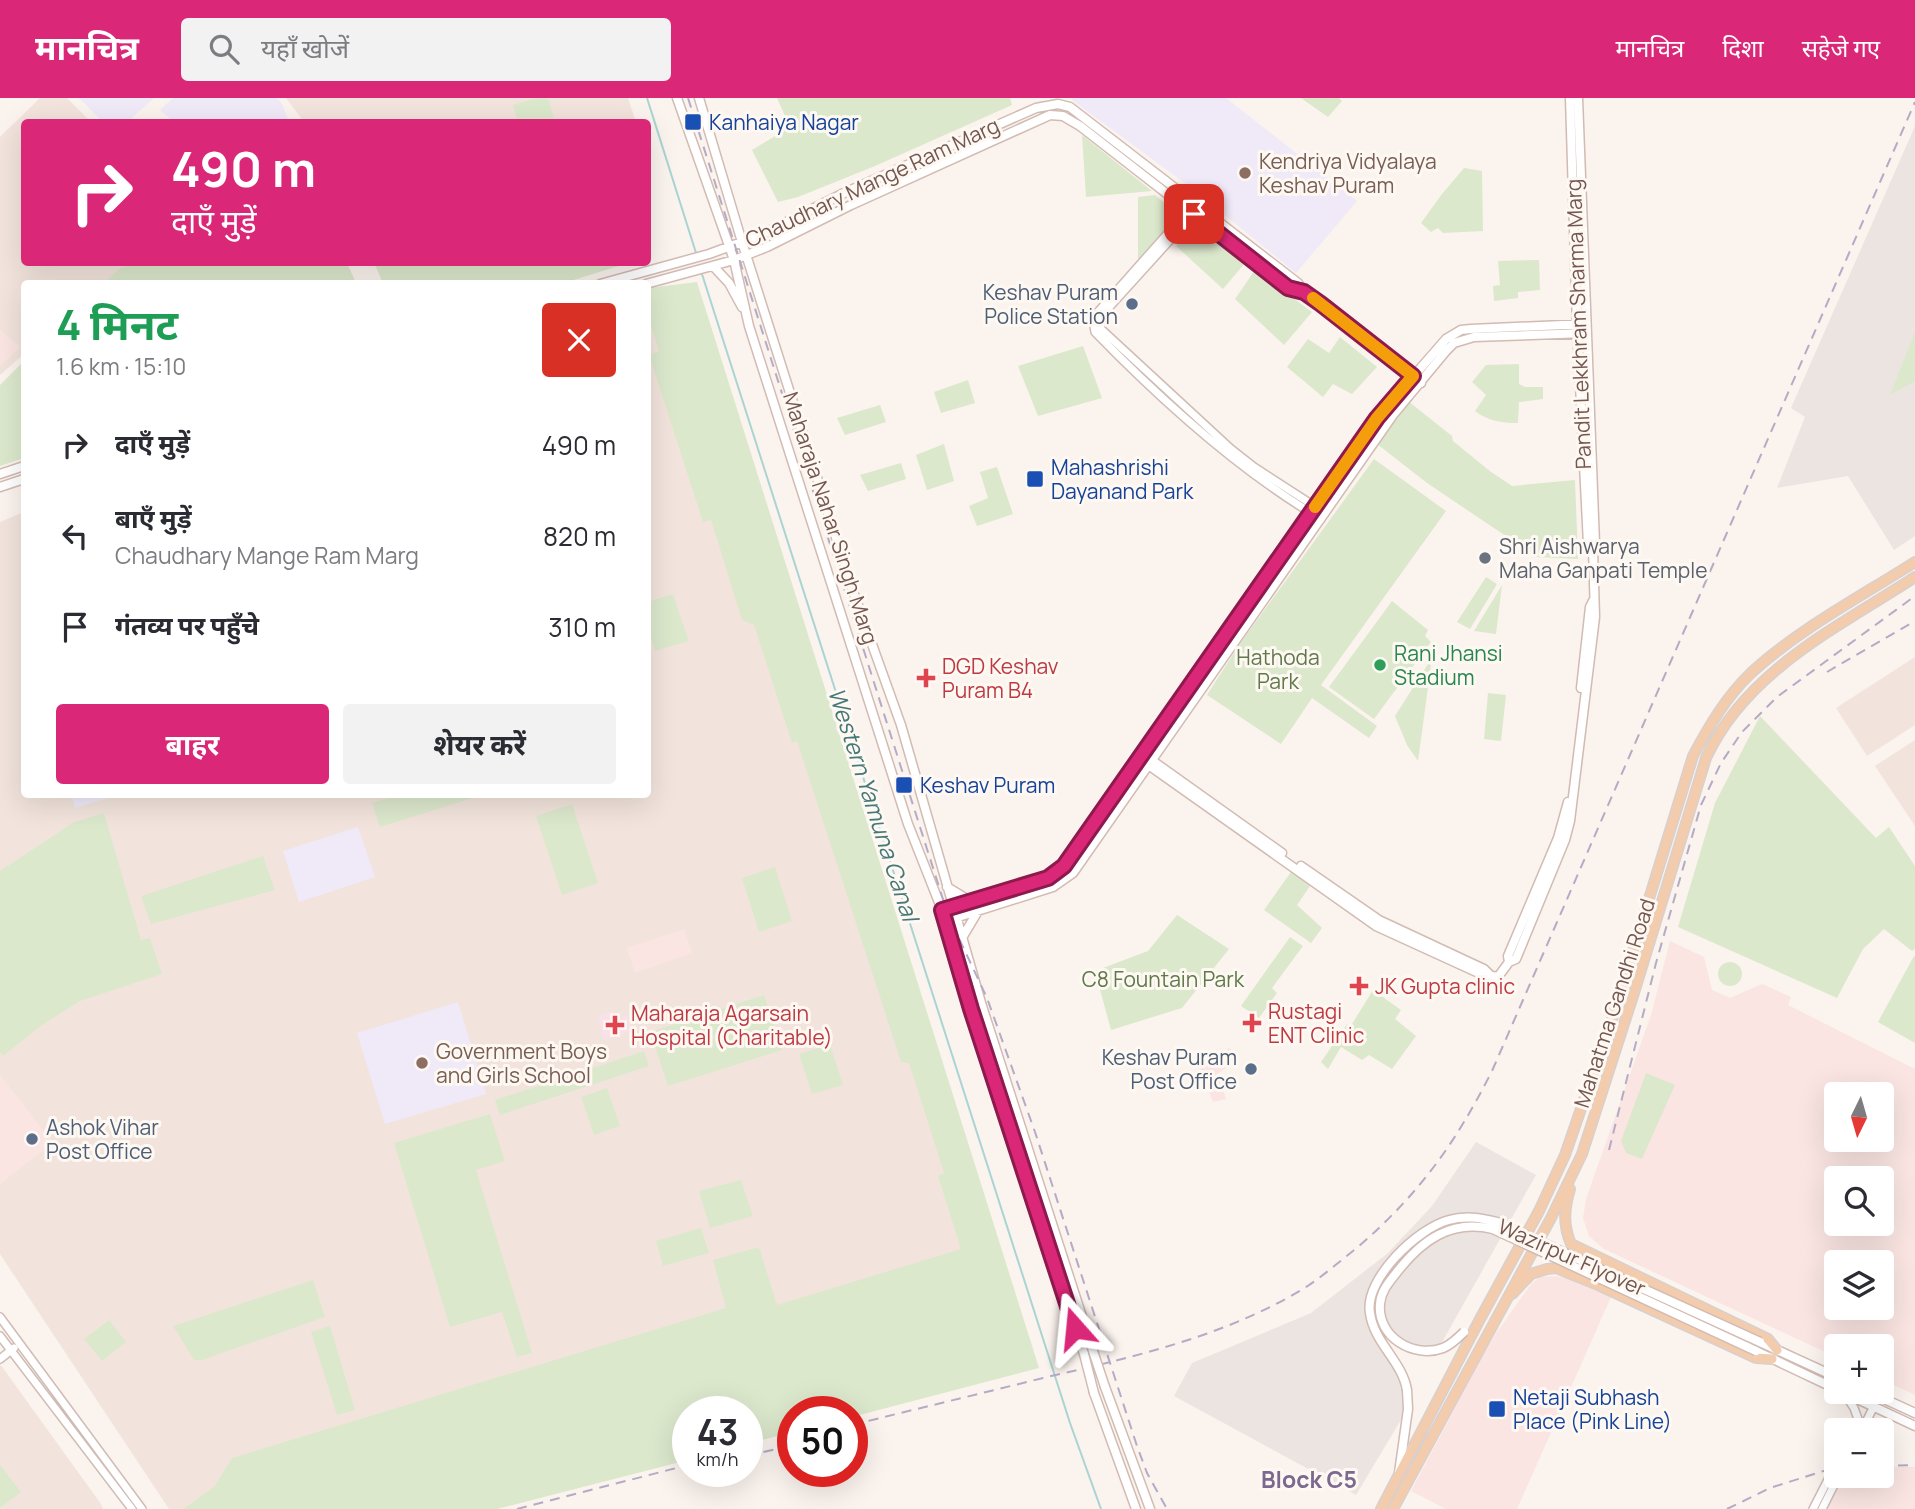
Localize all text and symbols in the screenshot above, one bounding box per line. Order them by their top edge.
search box [181,18,671,81]
text: मानचित्र [35,25,139,70]
icon: search [205,30,243,68]
text: यहाँ खोजें [261,30,349,66]
text: मानचित्र [1616,31,1684,64]
text: दिशा [1722,31,1764,64]
text: सहेजे गए [1802,31,1880,64]
place label: Kanhaiya Nagar [709,108,859,136]
street label: Chaudhary Mange Ram Marg [740,111,1004,253]
marker: Kanhaiya Nagar [683,112,703,132]
text: 490 m [171,135,316,202]
icon: right [56,147,147,238]
place label: Kendriya Vidyalaya Keshav Puram [1259,147,1437,199]
marker: Kendriya Vidyalaya Keshav Puram [1237,165,1253,181]
street label: Pandit Lekkhram Sharma Marg [1559,178,1597,470]
pin [1164,184,1224,244]
icon: arrive [1175,195,1213,233]
text: दाएँ मुड़ें [171,199,257,243]
place label: Keshav Puram Police Station [983,278,1118,330]
text: 4 मिनट [56,295,178,353]
marker: Keshav Puram Police Station [1124,296,1140,312]
button: close [542,303,616,377]
text: 1.6 km · 15:10 [56,350,186,382]
street label: Maharaja Nahar Singh Marg [777,388,885,648]
text: दाएँ मुड़ें [115,425,190,461]
icon: right [56,426,94,464]
text: 490 m [542,427,616,463]
place label: Mahashrishi Dayanand Park [1051,453,1194,505]
marker: Mahashrishi Dayanand Park [1025,469,1045,489]
text: बाएँ मुड़ें [115,500,192,536]
icon: left [56,517,94,555]
text: 820 m [543,518,616,554]
place label: Shri Aishwarya Maha Ganpati Temple [1499,532,1707,584]
text: Chaudhary Mange Ram Marg [115,539,419,571]
marker: Shri Aishwarya Maha Ganpati Temple [1477,550,1493,566]
text: गंतव्य पर पहुँचे [115,607,259,643]
icon: arrive [56,608,94,646]
text: 310 m [548,609,616,645]
place label: Rani Jhansi Stadium [1394,639,1503,691]
park label: Hathoda Park [1236,643,1320,695]
place label: DGD Keshav Puram B4 [942,652,1059,704]
marker: Rani Jhansi Stadium [1372,657,1388,673]
marker: DGD Keshav Puram B4 [916,668,936,688]
water label: Western Yamuna Canal [821,683,928,927]
button: बाहर [56,704,329,784]
button: शेयर करें [343,704,616,784]
place label: Keshav Puram [920,771,1055,799]
marker: Keshav Puram [894,775,914,795]
street label: Mahatma Gandhi Road [1567,895,1661,1111]
park label: C8 Fountain Park [1082,965,1245,993]
place label: JK Gupta clinic [1375,972,1515,1000]
marker: JK Gupta clinic [1349,976,1369,996]
place label: Rustagi ENT Clinic [1268,997,1364,1049]
place label: Maharaja Agarsain Hospital (Charitable) [631,999,833,1051]
marker: Rustagi ENT Clinic [1242,1013,1262,1033]
marker: Maharaja Agarsain Hospital (Charitable) [605,1015,625,1035]
place label: Government Boys and Girls School [436,1037,607,1089]
place label: Keshav Puram Post Office [1102,1043,1237,1095]
marker: Government Boys and Girls School [414,1055,430,1071]
marker: Keshav Puram Post Office [1243,1061,1259,1077]
north arrow [1824,1082,1894,1152]
map controls [1824,1082,1894,1488]
place label: Ashok Vihar Post Office [46,1113,159,1165]
marker: Ashok Vihar Post Office [24,1131,40,1147]
button: search [1824,1166,1894,1236]
street label: Wazirpur Flyover [1494,1212,1651,1302]
button: layers [1824,1250,1894,1320]
position arrow [1038,1291,1112,1365]
button: + [1824,1334,1894,1404]
place label: Netaji Subhash Place (Pink Line) [1513,1383,1672,1435]
speed limit sign: 50 [777,1396,868,1487]
marker: Netaji Subhash Place (Pink Line) [1487,1399,1507,1419]
text: 43 [697,1408,738,1456]
button: − [1824,1418,1894,1488]
text: km/h [697,1447,738,1471]
district label: Block C5 [1261,1463,1357,1495]

